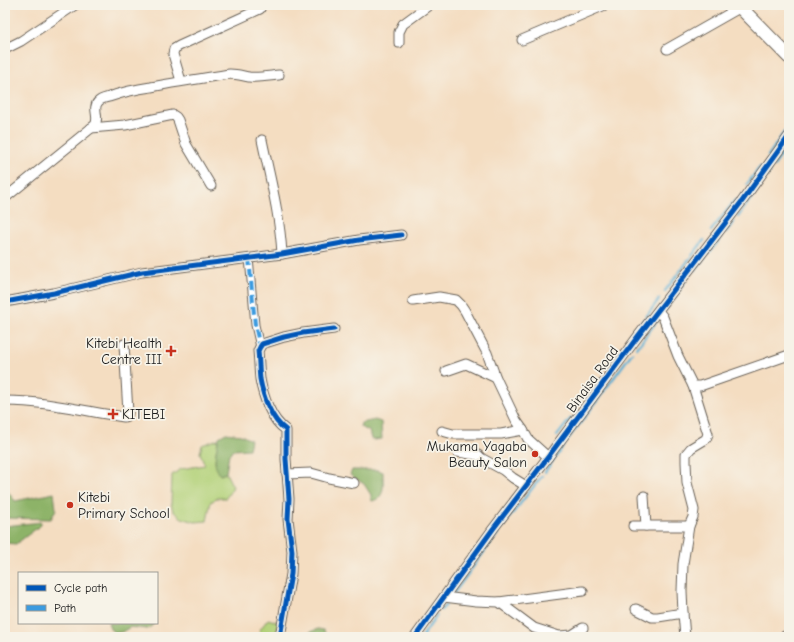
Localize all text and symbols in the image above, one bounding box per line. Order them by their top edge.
place label: Kitebi Health Centre III [86,335,162,368]
street label: Binaisa Road [563,343,622,416]
marker: Kitebi Health Centre III [165,345,177,357]
place label: KITEBI [122,406,165,423]
marker: KITEBI [107,408,119,420]
place label: Mukama Yagaba Beauty Salon [427,438,527,471]
marker: Mukama Yagaba Beauty Salon [530,449,540,459]
place label: Kitebi Primary School [78,489,170,522]
marker: Kitebi Primary School [65,500,75,510]
legend [18,572,158,624]
text: Cycle path [54,581,107,595]
text: Path [54,601,76,615]

